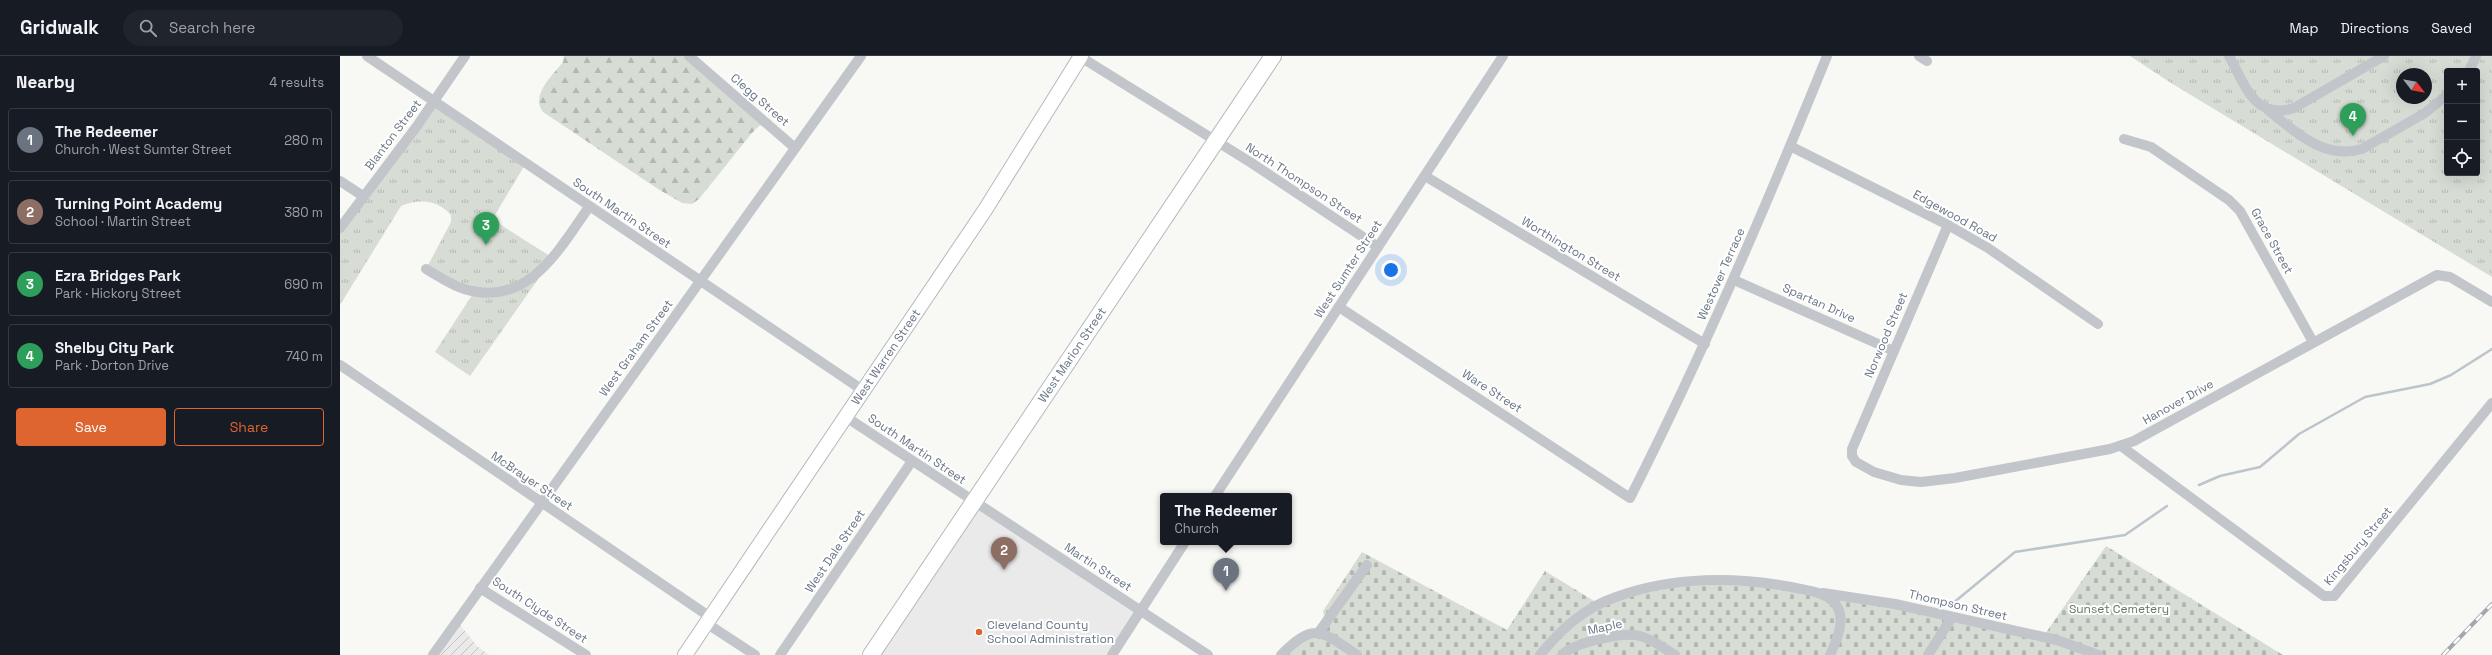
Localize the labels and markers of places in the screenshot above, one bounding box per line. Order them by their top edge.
pin: 4 [2340,103,2366,136]
pin: 3 [473,212,499,245]
pin: 2 [991,537,1017,570]
pin: 1 [1213,558,1239,591]
place label: Cleveland County School Administration [987,617,1114,647]
marker: Cleveland County School Administration [974,627,984,637]

